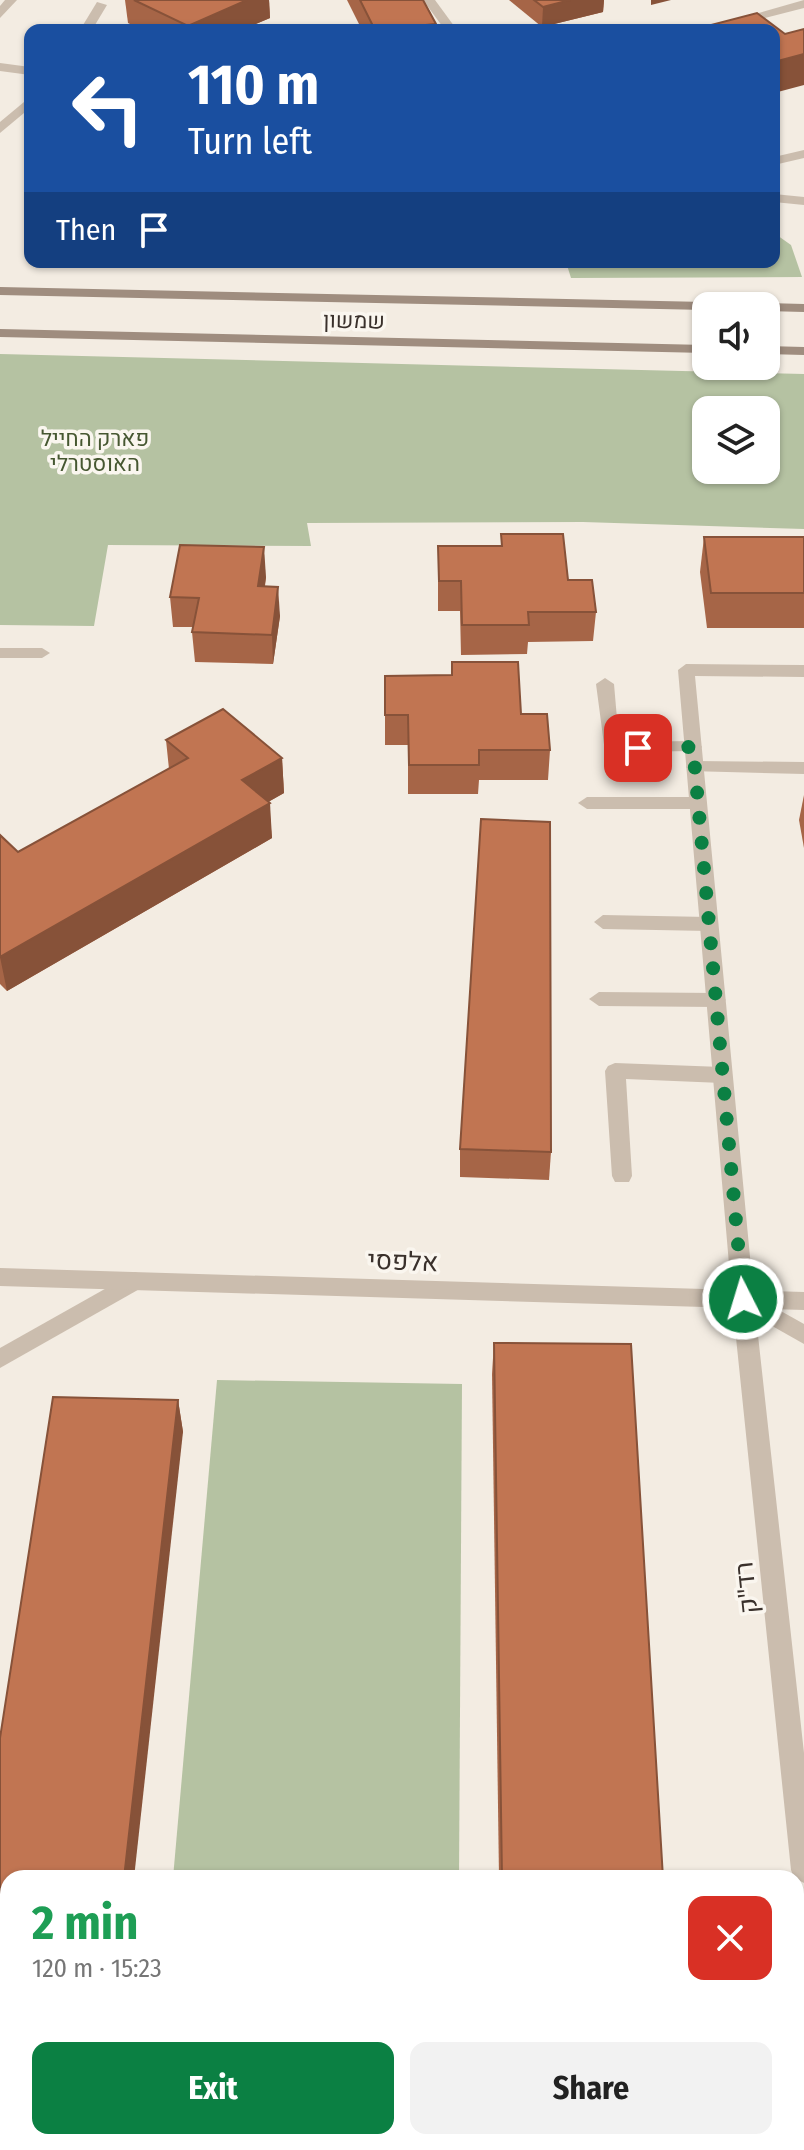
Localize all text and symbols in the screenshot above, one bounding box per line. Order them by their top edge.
text: 110 m [188,52,319,119]
icon: left [56,56,160,160]
text: Turn left [188,120,312,164]
icon: arrive [132,208,176,252]
text: Then [56,212,116,248]
map controls [692,292,780,484]
button: sound [692,292,780,380]
street label: שמשון [323,306,385,335]
button: layers [692,396,780,484]
park label: פארק החייל האוסטרלי [41,425,149,477]
pin [604,714,672,782]
icon: arrive [616,726,660,770]
street label: אלפסי [367,1245,439,1278]
position arrow [701,1257,785,1341]
street label: רד"ק [728,1560,765,1616]
text: 2 min [32,1894,138,1952]
button: close [688,1896,772,1980]
text: 120 m · 15:23 [32,1953,162,1984]
button: Exit [32,2042,394,2134]
button: Share [410,2042,772,2134]

